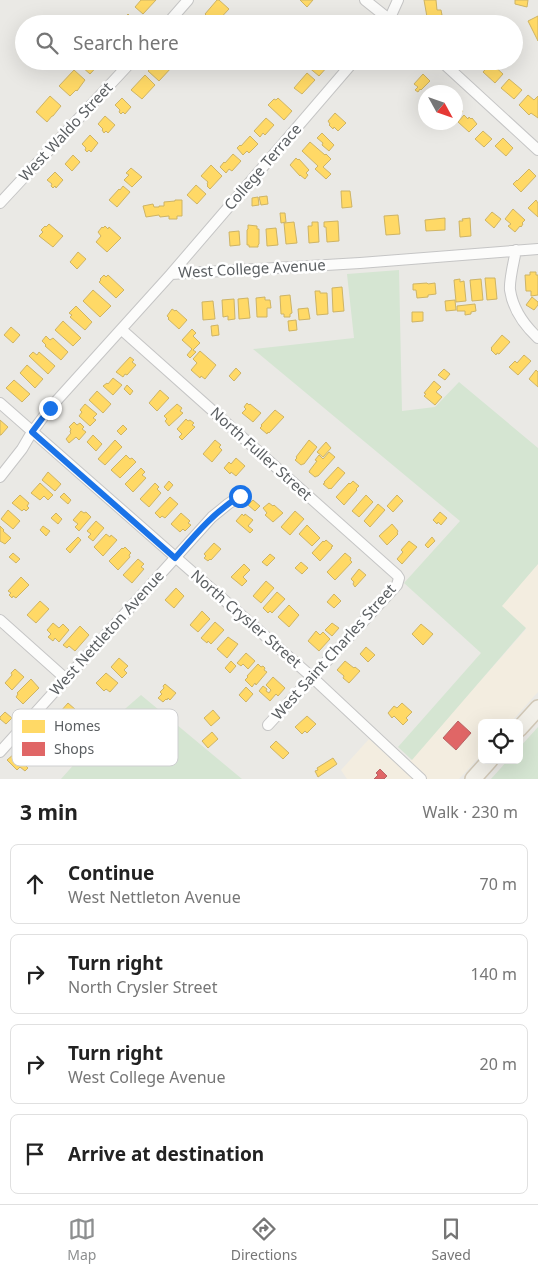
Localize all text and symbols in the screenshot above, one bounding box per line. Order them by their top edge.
search box [15,15,523,70]
icon: search [33,29,61,57]
text: Search here [73,30,179,56]
street label: West Waldo Street [14,77,117,185]
north arrow [418,85,463,130]
street label: College Terrace [219,119,305,214]
street label: West College Avenue [178,254,326,282]
route end [39,397,62,420]
street label: North Fuller Street [206,402,317,505]
route start [229,485,252,508]
street label: West Nettleton Avenue [45,565,168,699]
street label: North Crysler Street [187,565,307,672]
street label: West Saint Charles Street [267,579,400,724]
legend [12,709,178,766]
text: Homes [54,716,101,735]
map controls [478,719,523,764]
button: locate [478,719,523,764]
text: Shops [54,739,94,758]
text: 3 min [20,798,78,826]
text: Walk · 230 m [423,801,518,823]
text: Continue [68,860,154,886]
icon: ahead [21,870,49,898]
text: 70 m [480,873,517,895]
text: West Nettleton Avenue [68,886,241,908]
text: Turn right [68,950,163,976]
icon: right [21,960,49,988]
text: 140 m [470,963,517,985]
text: North Crysler Street [68,976,217,998]
text: Turn right [68,1040,163,1066]
icon: right [21,1050,49,1078]
text: 20 m [480,1053,517,1075]
text: West College Avenue [68,1066,225,1088]
icon: arrive [21,1140,49,1168]
text: Arrive at destination [68,1141,264,1167]
tab: Map [67,1215,96,1264]
tab: Directions [231,1215,297,1264]
tab: Saved [432,1215,471,1264]

